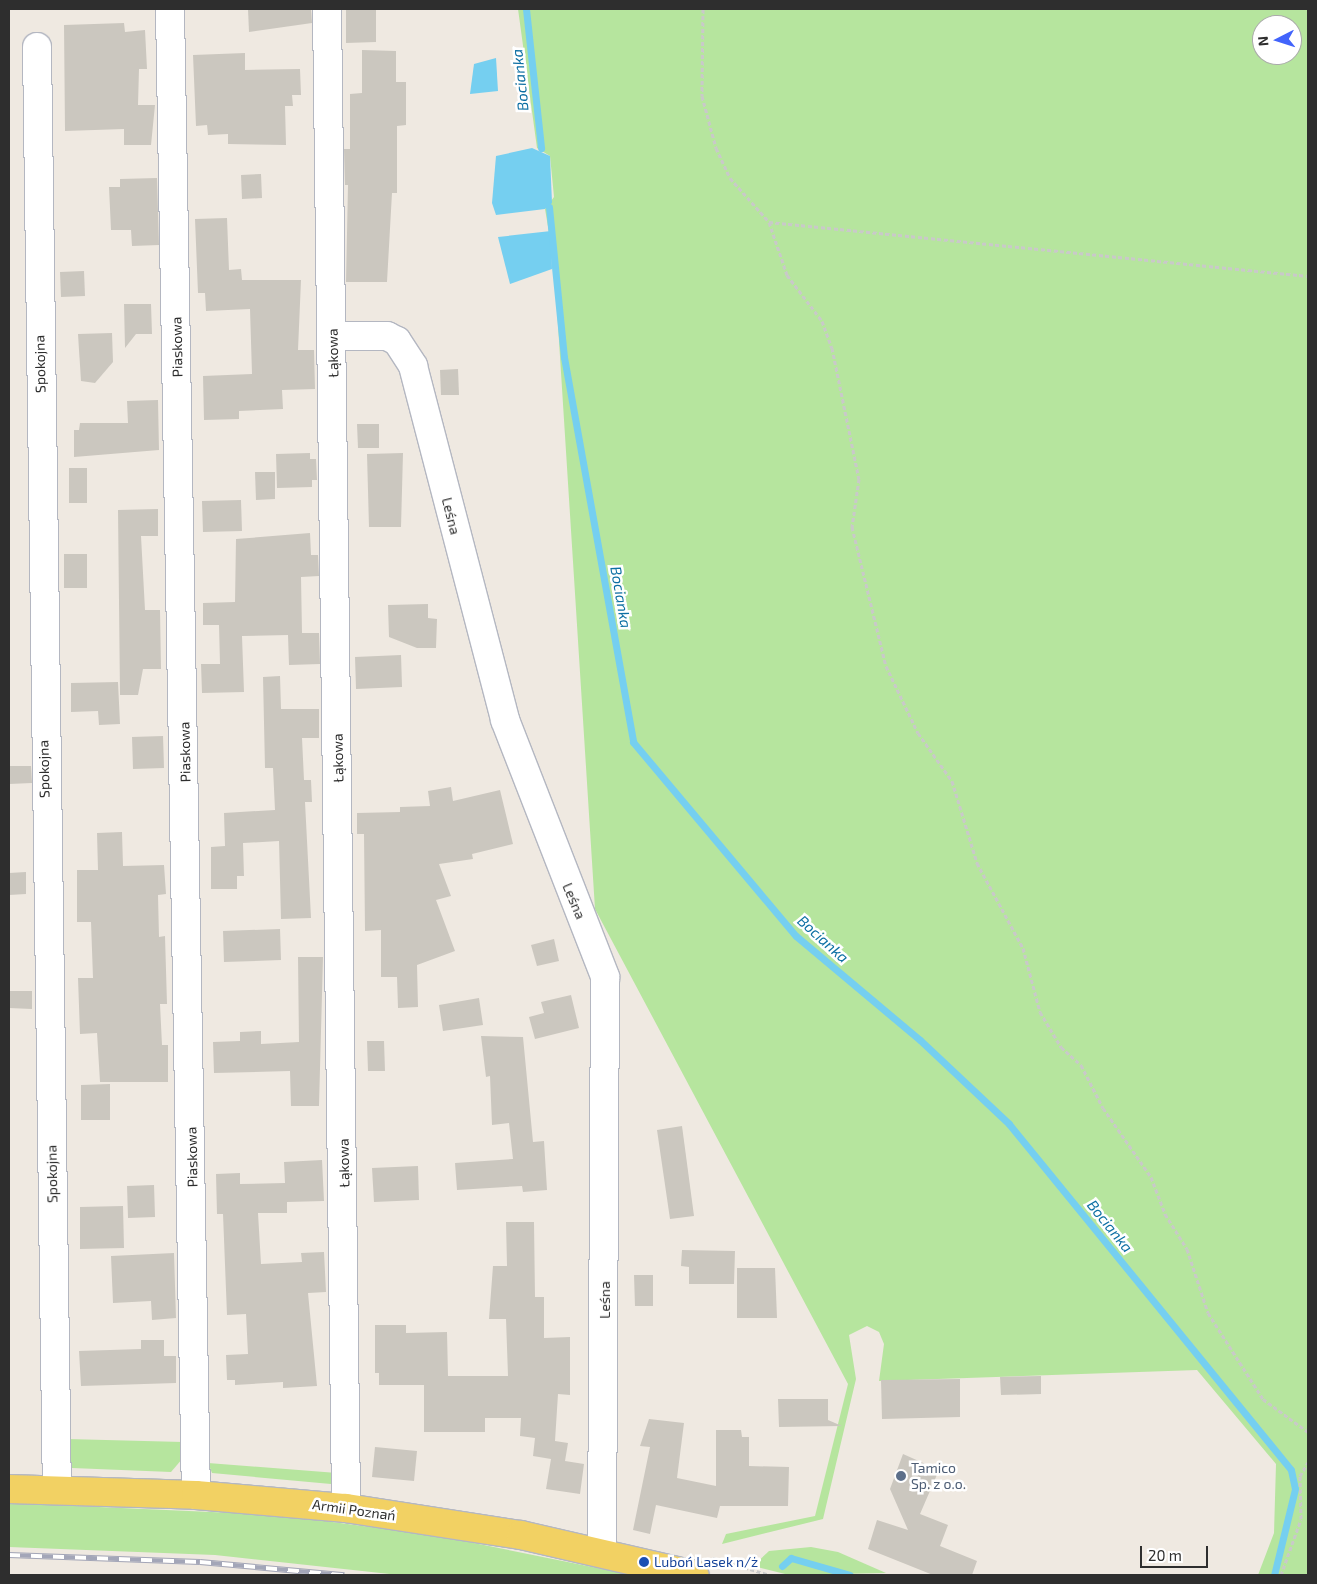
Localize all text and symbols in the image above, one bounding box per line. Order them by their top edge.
north arrow [1252,15,1302,65]
text: N [1254,35,1271,47]
water label: Bocianka [508,48,532,112]
street label: Piaskowa [168,317,186,377]
street label: Łąkowa [324,328,342,378]
street label: Spokojna [31,335,49,393]
street label: Leśna [438,496,464,536]
water label: Bocianka [607,565,635,629]
street label: Piaskowa [176,722,194,782]
street label: Łąkowa [329,733,347,783]
street label: Spokojna [35,740,53,798]
street label: Leśna [559,880,589,922]
water label: Bocianka [794,911,852,967]
street label: Piaskowa [183,1127,201,1187]
street label: Łąkowa [335,1138,353,1188]
street label: Spokojna [43,1145,61,1203]
water label: Bocianka [1083,1196,1137,1256]
street label: Leśna [597,1281,613,1319]
place label: Tamico Sp. z o.o. [911,1460,966,1492]
marker: Tamico Sp. z o.o. [895,1470,907,1482]
street label: Armii Poznań [311,1496,397,1524]
scale bar [1142,1536,1210,1568]
text: 20 m [1148,1546,1182,1564]
place label: Luboń Lasek n/ż [654,1554,758,1570]
marker: Luboń Lasek n/ż [638,1556,650,1568]

